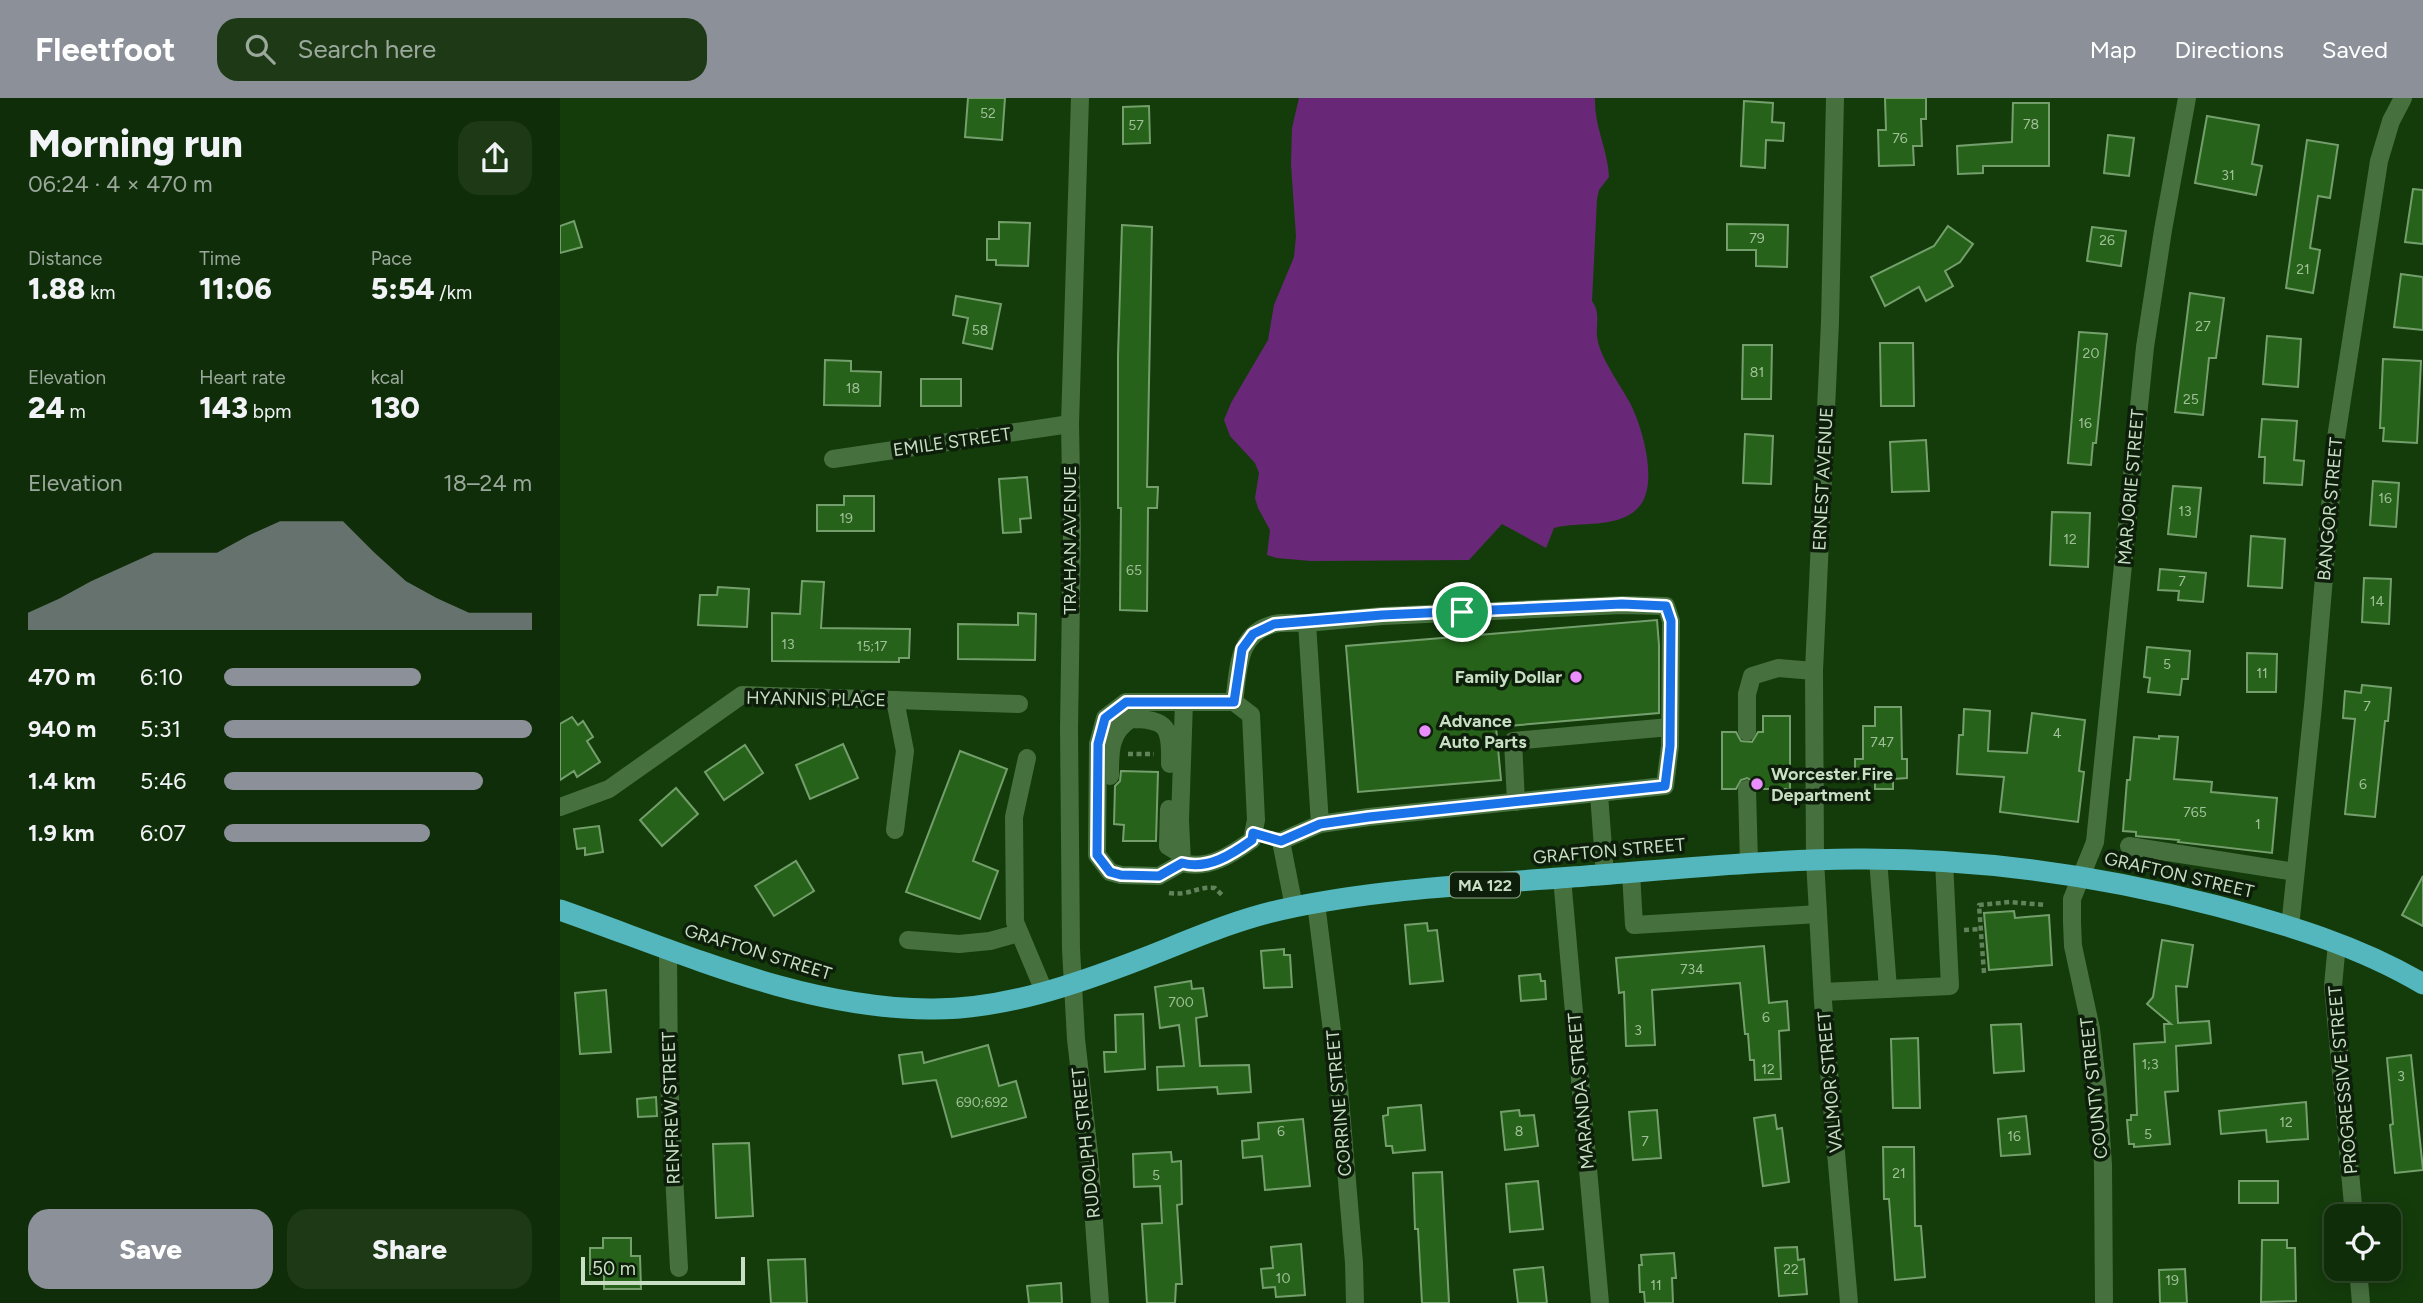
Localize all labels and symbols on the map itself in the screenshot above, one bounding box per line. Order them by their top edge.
house number: 52 [980,105,996,122]
house number: 78 [2023,116,2039,133]
house number: 57 [1128,117,1144,134]
house number: 76 [1892,130,1908,147]
house number: 31 [2221,167,2235,184]
house number: 79 [1749,230,1765,247]
house number: 26 [2099,232,2115,249]
house number: 21 [2296,261,2310,278]
house number: 27 [2195,318,2211,335]
house number: 58 [972,322,988,339]
house number: 20 [2083,345,2099,362]
house number: 81 [1750,364,1764,381]
house number: 18 [846,380,860,397]
house number: 25 [2183,391,2199,408]
street label: ERNEST AVENUE [1808,407,1838,551]
street label: MARJORIE STREET [2113,408,2149,566]
house number: 16 [2078,415,2092,432]
street label: EMILE STREET [892,423,1012,461]
street label: BANGOR STREET [2313,436,2347,582]
street label: TRAHAN AVENUE [1059,465,1081,615]
house number: 16 [2378,490,2392,507]
house number: 13 [2178,503,2192,520]
house number: 19 [839,510,853,527]
house number: 12 [2063,531,2077,548]
house number: 65 [1126,562,1142,579]
house number: 7 [2178,573,2186,590]
pin [1432,582,1492,642]
house number: 14 [2370,593,2385,610]
house number: 13 [781,636,795,653]
house number: 15;17 [857,638,888,655]
house number: 5 [2163,656,2171,673]
house number: 11 [2256,665,2268,682]
place label: Family Dollar [1455,666,1562,688]
marker: Family Dollar [1568,669,1584,685]
street label: HYANNIS PLACE [746,687,886,711]
house number: 7 [2363,698,2371,715]
place label: Advance Auto Parts [1439,710,1527,753]
marker: Advance Auto Parts [1417,723,1433,739]
house number: 4 [2053,725,2062,742]
house number: 747 [1870,734,1894,751]
place label: Worcester Fire Department [1771,763,1893,806]
marker: Worcester Fire Department [1749,776,1765,792]
house number: 6 [2359,776,2367,793]
house number: 765 [2183,804,2207,821]
house number: 1 [2255,816,2261,833]
street label: GRAFTON STREET [1532,833,1686,869]
street label: GRAFTON STREET [2102,847,2256,903]
road number: MA 122 [1450,872,1520,898]
street label: GRAFTON STREET [682,919,834,985]
house number: 734 [1680,961,1704,978]
street label: PROGRESSIVE STREET [2324,985,2362,1175]
house number: 700 [1168,994,1194,1011]
house number: 6 [1762,1009,1770,1026]
street label: VALMOR STREET [1813,1010,1847,1154]
street label: MARANDA STREET [1563,1012,1599,1170]
street label: COUNTY STREET [2076,1016,2112,1160]
house number: 3 [1634,1022,1642,1039]
street label: CORRINE STREET [1322,1029,1356,1177]
street label: RENFREW STREET [657,1031,685,1185]
house number: 1;3 [2141,1056,2159,1073]
house number: 12 [1761,1061,1775,1078]
street label: RUDOLPH STREET [1067,1066,1105,1220]
house number: 3 [2397,1068,2405,1085]
house number: 690;692 [956,1094,1008,1111]
house number: 12 [2279,1114,2293,1131]
house number: 6 [1277,1123,1285,1140]
house number: 8 [1515,1123,1523,1140]
house number: 5 [2144,1126,2152,1143]
house number: 16 [2007,1128,2021,1145]
house number: 7 [1641,1133,1649,1150]
house number: 21 [1892,1165,1906,1182]
house number: 5 [1152,1167,1160,1184]
scale bar [581,1254,746,1286]
house number: 22 [1783,1261,1799,1278]
house number: 10 [1276,1270,1290,1287]
house number: 19 [2165,1272,2179,1289]
house number: 11 [1650,1277,1662,1294]

